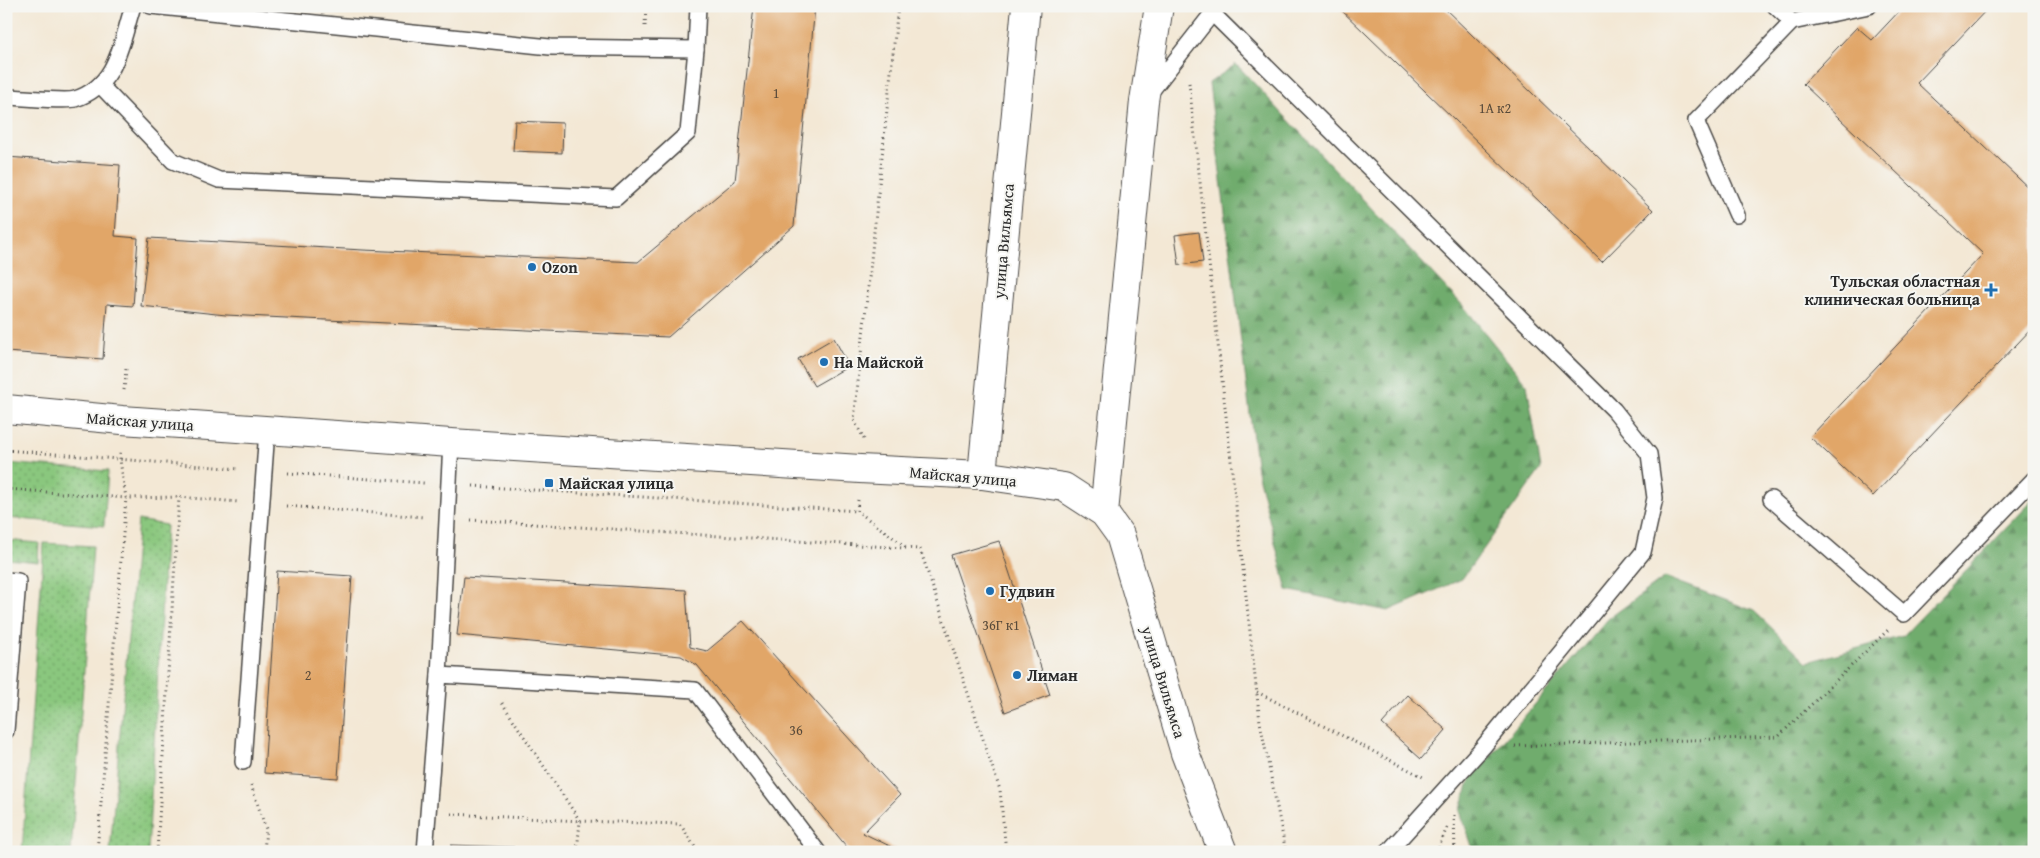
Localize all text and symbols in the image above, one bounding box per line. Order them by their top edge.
house number: 1 [773,83,779,103]
house number: 1А к2 [1479,98,1511,118]
street label: улица Вильямса [986,182,1020,301]
place label: Ozon [542,255,578,279]
marker: Ozon [526,261,538,273]
place label: Тульская областная клиническая больница [1804,269,1981,311]
marker: Тульская областная клиническая больница [1984,283,1998,297]
place label: На Майской [834,350,924,374]
marker: На Майской [818,356,830,368]
street label: Майская улица [85,405,195,437]
street label: Майская улица [908,459,1018,493]
place label: Майская улица [559,471,675,495]
marker: Майская улица [543,477,555,489]
place label: Гудвин [1000,579,1055,603]
marker: Гудвин [984,585,996,597]
house number: 36Г к1 [982,615,1020,635]
street label: улица Вильямса [1135,622,1193,741]
place label: Лиман [1027,663,1078,687]
house number: 2 [305,665,311,685]
marker: Лиман [1011,669,1023,681]
house number: 36 [789,720,803,740]

